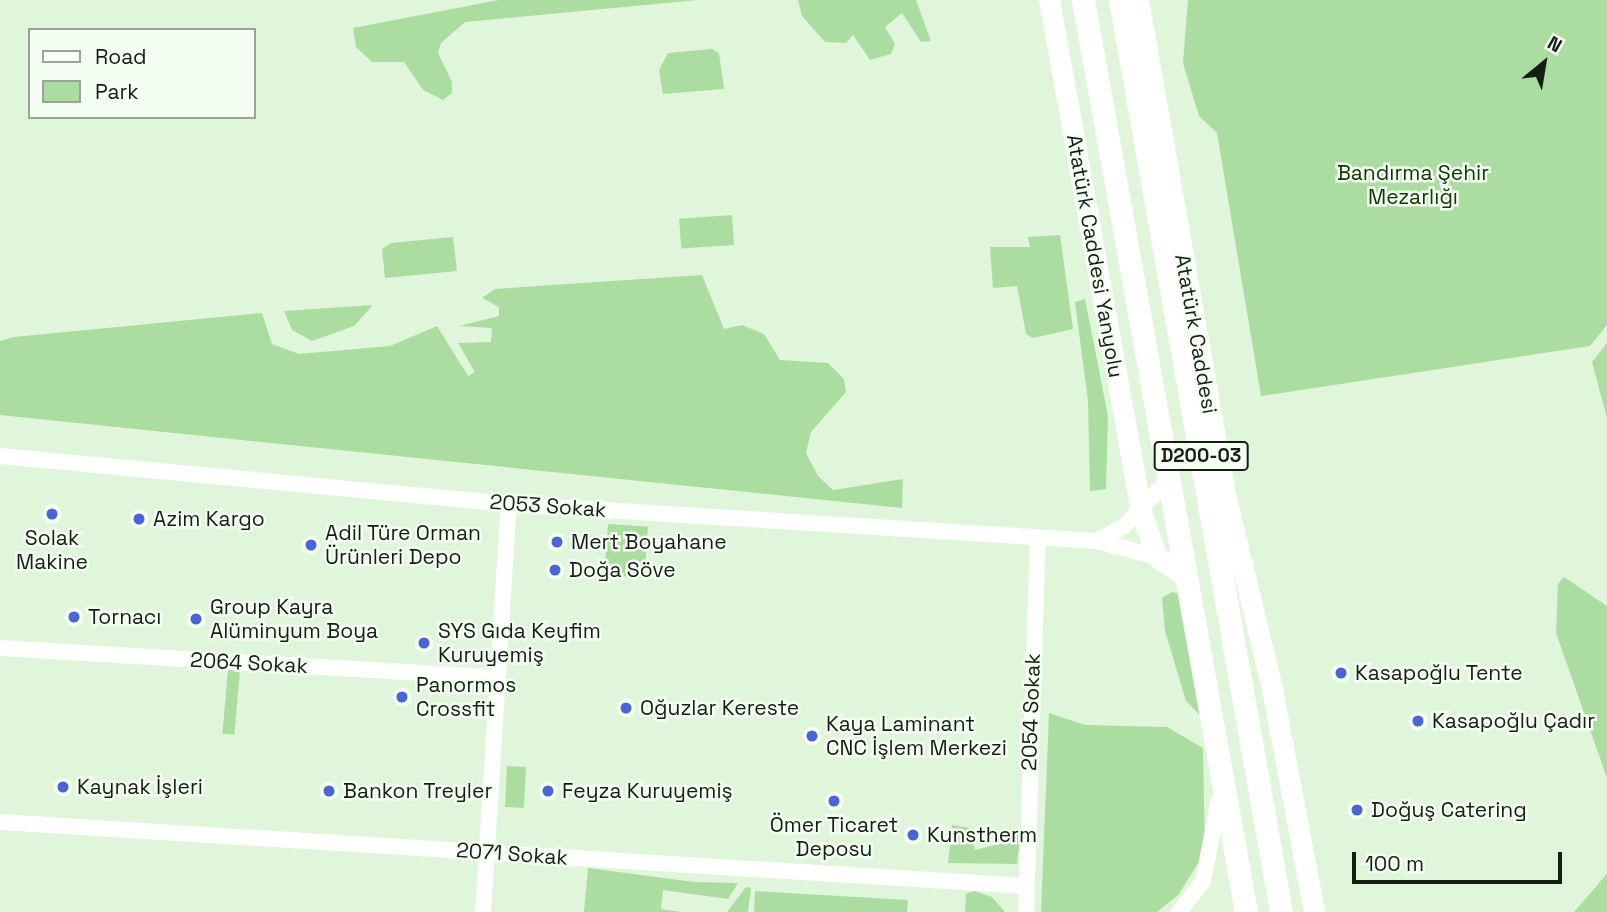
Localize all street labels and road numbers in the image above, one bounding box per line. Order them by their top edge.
street label: Atatürk Caddesi Yanyolu [1061,132,1129,380]
street label: Atatürk Caddesi [1170,252,1222,416]
road number: D200-03 [1152,440,1250,471]
street label: 2053 Sokak [489,489,607,523]
street label: 2064 Sokak [190,647,308,679]
street label: 2054 Sokak [1016,653,1046,771]
street label: 2071 Sokak [455,838,569,870]

